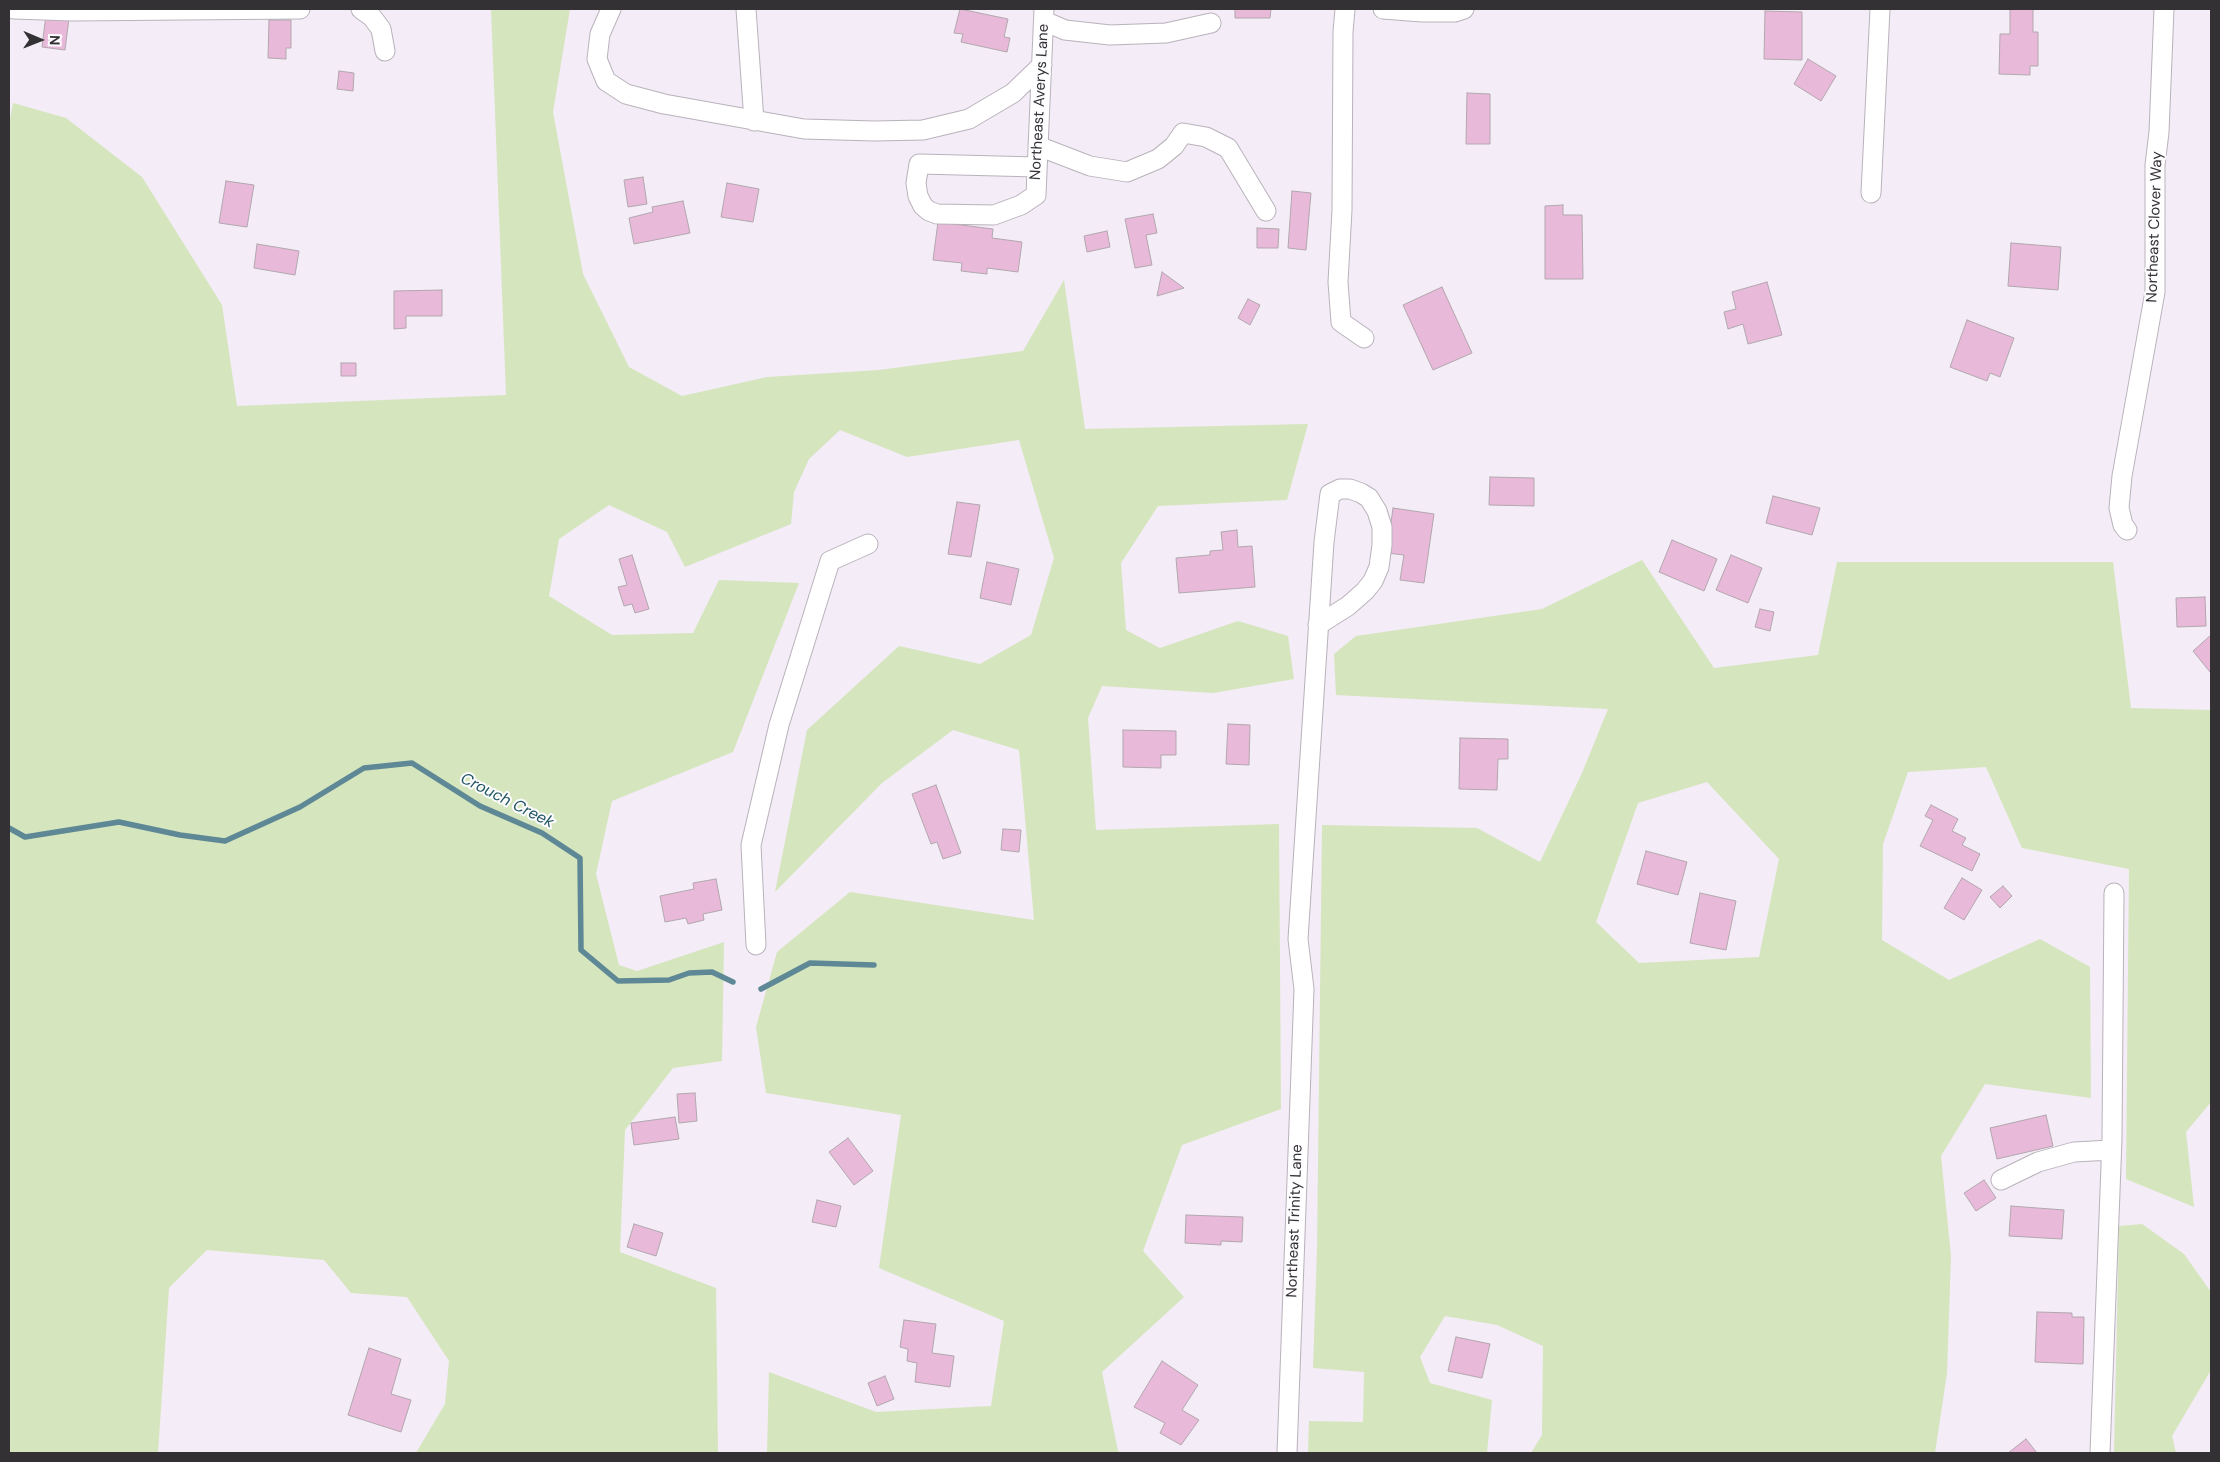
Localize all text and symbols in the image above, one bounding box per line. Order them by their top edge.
north arrow [15,15,65,65]
street label: Northeast Averys Lane [1027,23,1053,181]
text: N [46,35,64,46]
street label: Northeast Clover Way [2143,151,2167,303]
water label: Crouch Creek [457,769,557,833]
street label: Northeast Trinity Lane [1283,1144,1307,1298]

